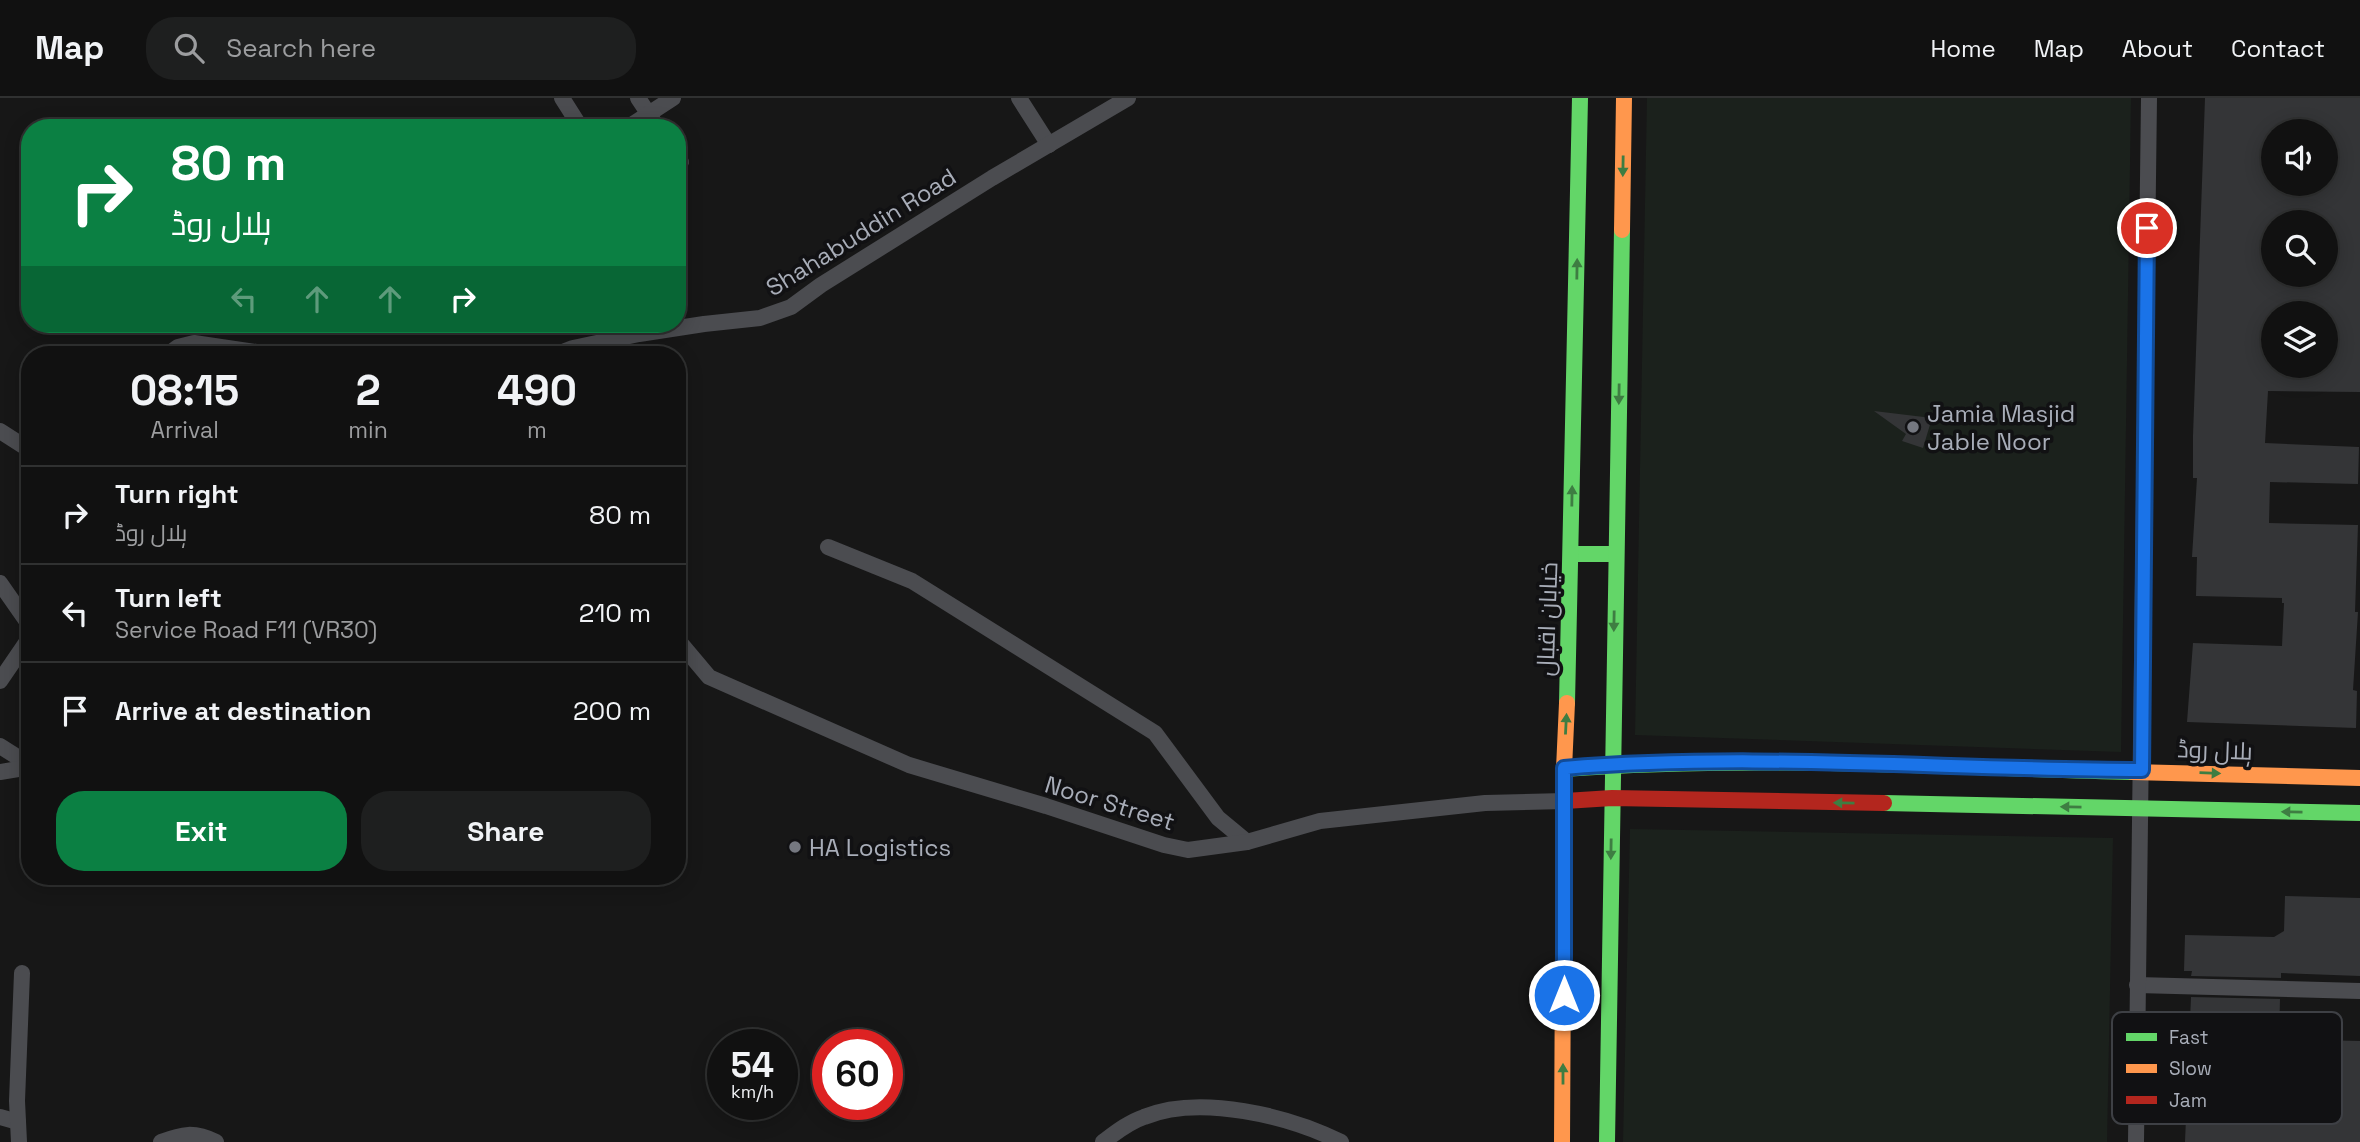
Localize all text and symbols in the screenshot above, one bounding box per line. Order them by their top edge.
search box [146,17,636,80]
text: Map [35,27,104,69]
icon: search [170,29,208,67]
text: Search here [226,31,376,65]
text: Home [1930,33,1996,64]
text: Map [2034,33,2084,64]
text: About [2122,33,2193,64]
text: Contact [2231,33,2325,64]
map controls [2261,119,2338,378]
button: sound [2261,119,2338,196]
text: 80 m [171,132,286,194]
icon: right [56,147,147,238]
one-way arrow [1617,155,1629,177]
street label: Shahabuddin Road [760,161,962,303]
pin [2117,198,2177,258]
text: ہلال روڈ [171,204,272,244]
icon: arrive [2128,209,2166,247]
button: search [2261,210,2338,287]
one-way arrow [1571,258,1582,280]
icon: left [225,280,263,318]
icon: ahead [298,280,336,318]
icon: ahead [371,280,409,318]
icon: right [444,280,482,318]
button: layers [2261,301,2338,378]
text: 08:15 [130,364,239,417]
text: 2 [356,364,381,417]
text: 490 [497,364,577,417]
one-way arrow [1613,383,1625,405]
place label: Jamia Masjid Jable Noor [1927,398,2075,457]
text: Arrival [150,415,219,445]
text: min [348,415,388,445]
text: m [527,415,547,445]
marker: Jamia Masjid Jable Noor [1905,419,1921,435]
text: Turn right [115,477,239,511]
one-way arrow [1566,485,1578,507]
icon: right [56,496,94,534]
text: 80 m [589,498,651,532]
text: ہلال روڈ [115,518,188,548]
street label: خیابان اقبال [1530,561,1564,677]
text: Turn left [115,581,222,615]
icon: left [56,594,94,632]
text: 210 m [579,596,651,630]
one-way arrow [1609,610,1620,632]
text: Service Road F11 (VR30) [115,615,377,645]
icon: arrive [56,692,94,730]
text: Arrive at destination [115,694,372,728]
text: 200 m [573,694,651,728]
one-way arrow [1560,713,1571,735]
street label: ہلال روڈ [2177,733,2253,767]
one-way arrow [2200,767,2222,778]
street label: Noor Street [1041,769,1179,837]
button: Exit [56,791,347,871]
button: Share [361,791,651,871]
one-way arrow [1832,797,1854,808]
one-way arrow [2060,801,2082,813]
one-way arrow [2281,806,2303,818]
place label: HA Logistics [809,832,951,863]
one-way arrow [1605,838,1617,860]
marker: HA Logistics [787,839,803,855]
position arrow [1527,958,1601,1032]
legend [2112,1012,2342,1124]
text: Fast [2169,1025,2209,1050]
speed limit sign: 60 [812,1029,903,1120]
text: 54 [731,1043,774,1087]
text: Slow [2169,1056,2212,1081]
one-way arrow [1557,1063,1569,1085]
text: km/h [731,1080,774,1103]
text: Jam [2169,1088,2207,1113]

